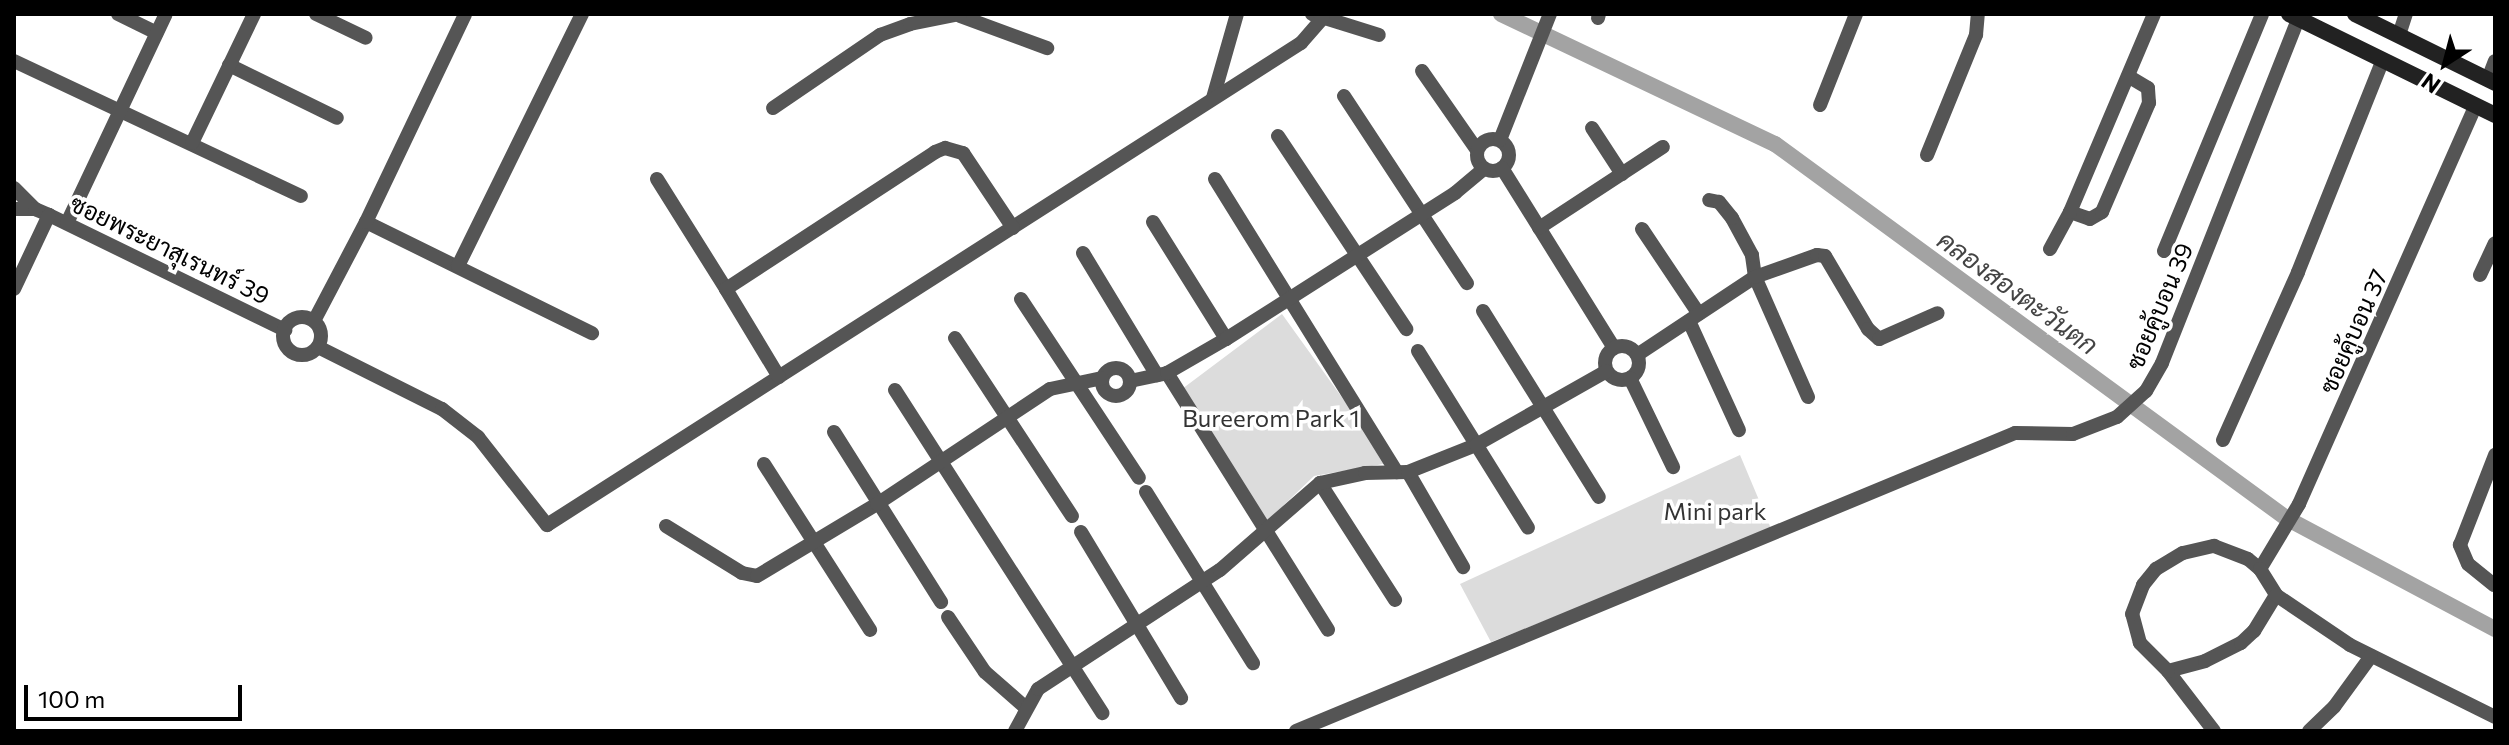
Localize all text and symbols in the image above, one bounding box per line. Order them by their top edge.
north arrow [2405,24,2485,104]
text: N [2416,68,2445,100]
street label: ซอยพระยาสุเรนทร์ 39 [66,188,274,310]
water label: คลองสองตะวันตก [1932,223,2104,361]
street label: ซอยคู้บอน 39 [2119,238,2199,374]
street label: ซอยคู้บอน 37 [2313,264,2393,398]
park label: Bureerom Park 1 [1182,404,1360,432]
park label: Mini park [1663,497,1767,525]
scale bar [28,669,246,719]
text: 100 m [38,684,105,713]

